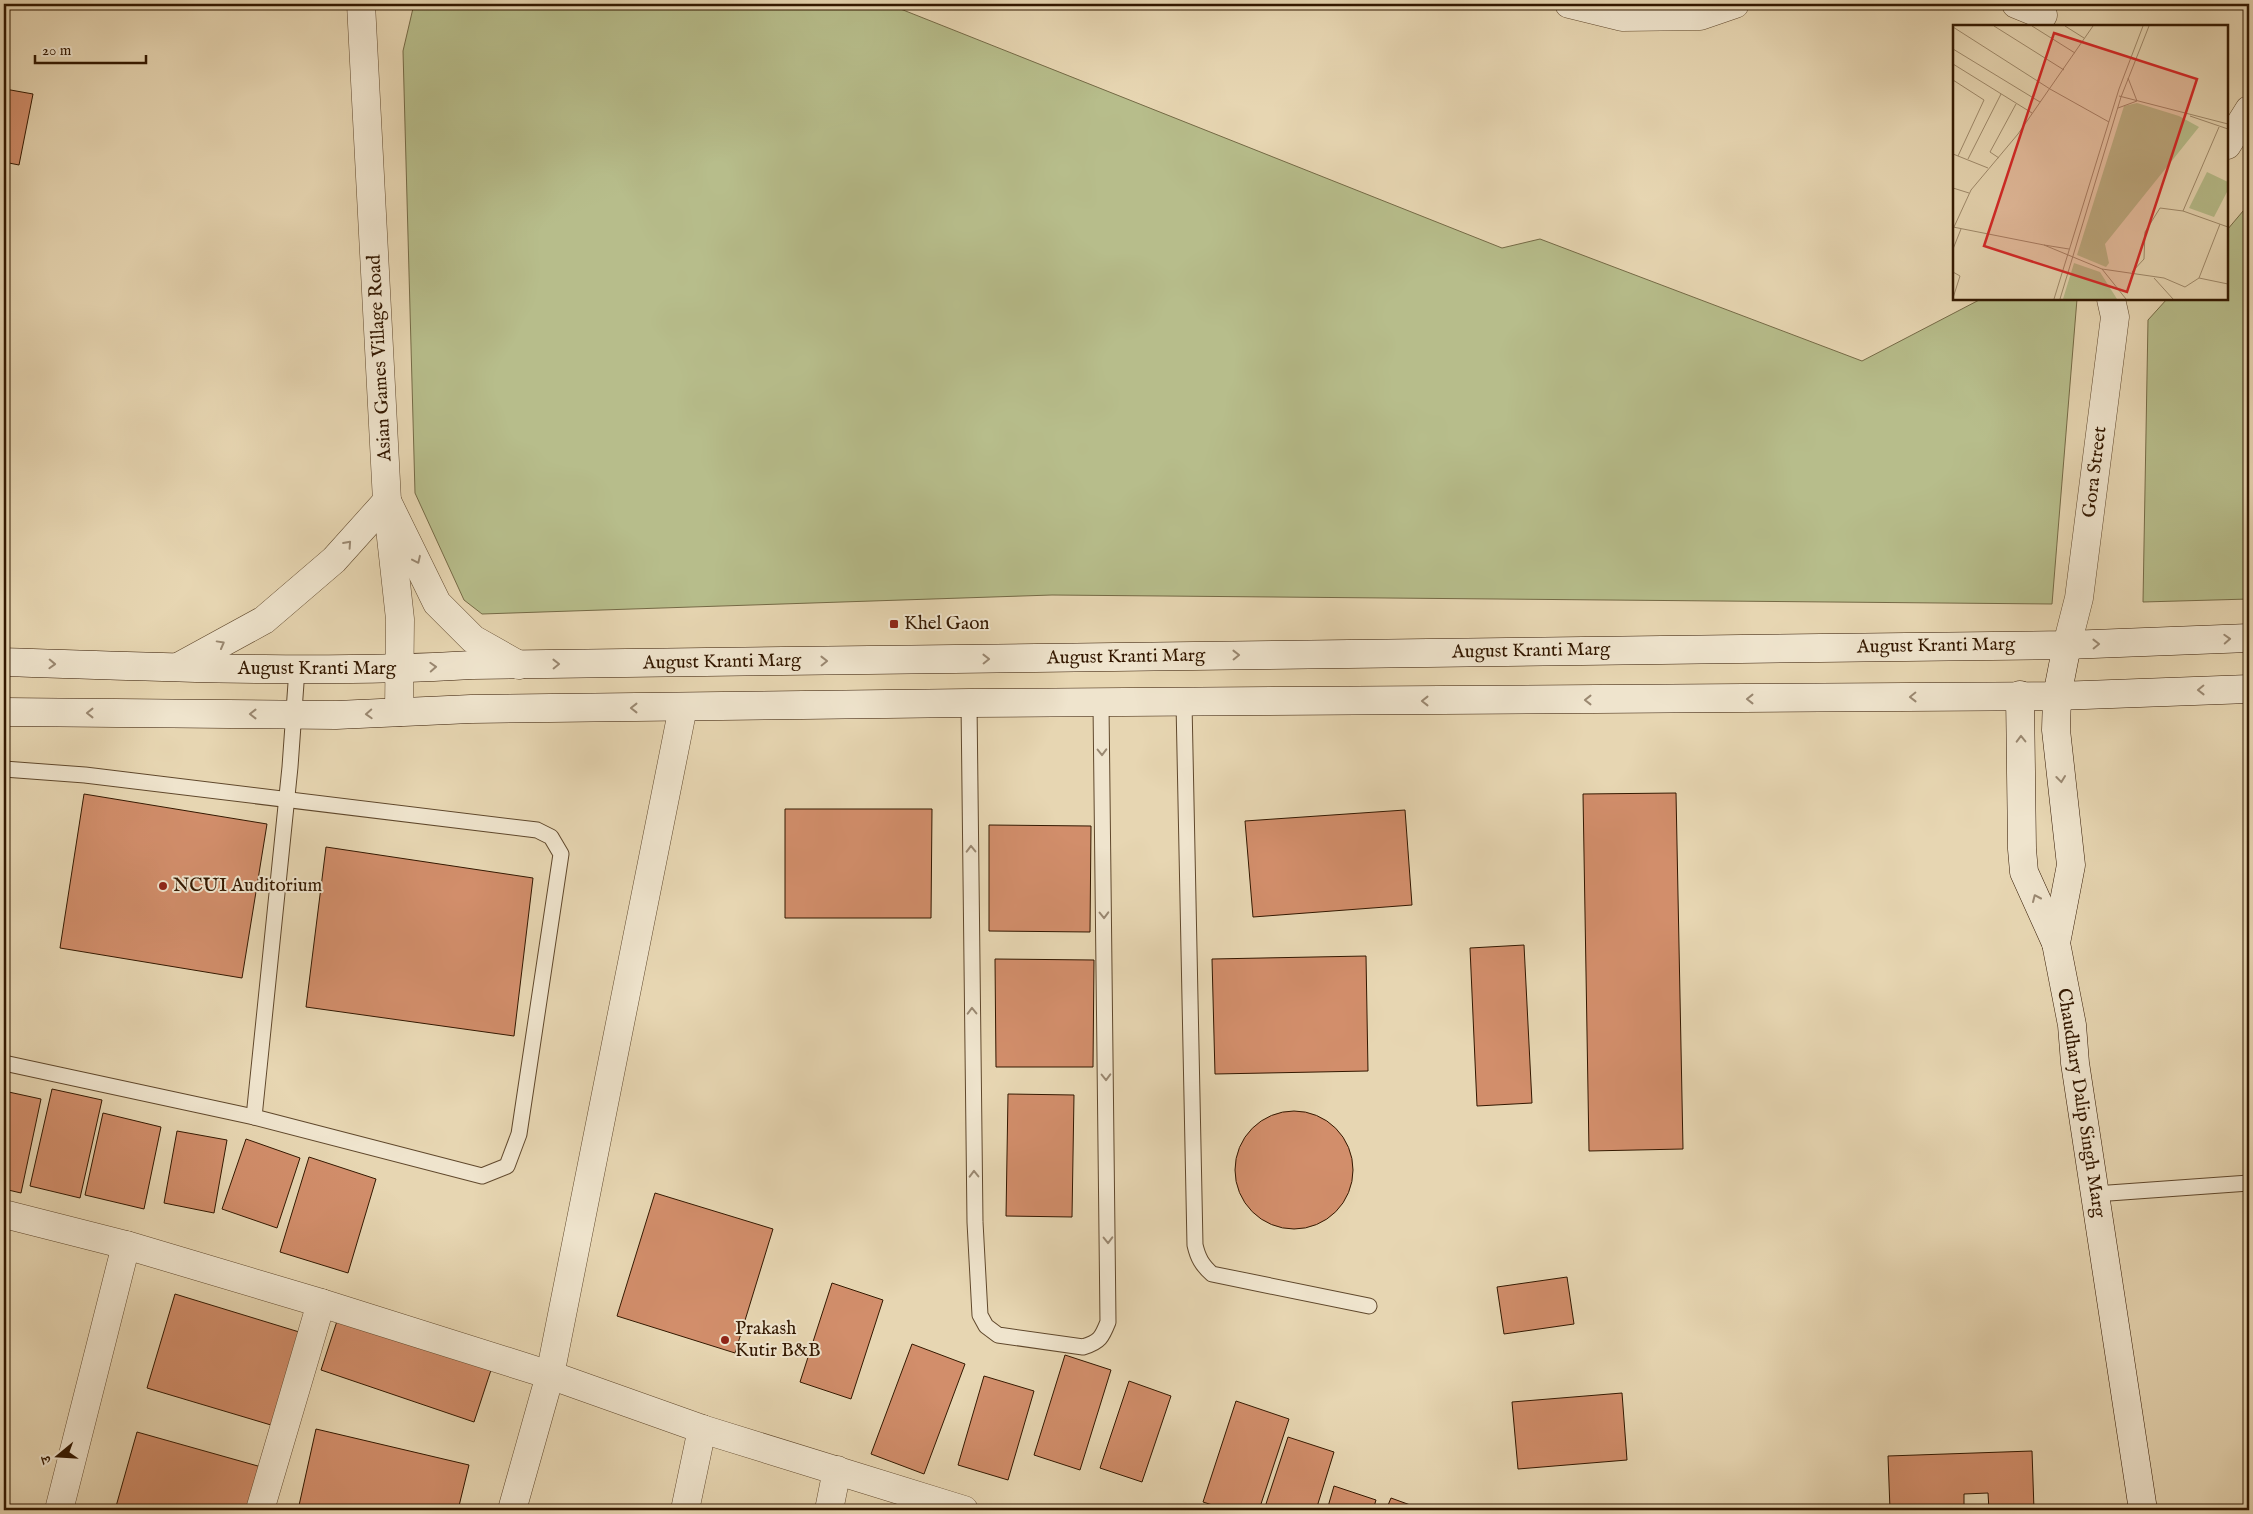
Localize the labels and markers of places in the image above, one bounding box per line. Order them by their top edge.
place label: Khel Gaon [904,612,989,636]
marker: Khel Gaon [888,618,900,630]
place label: NCUI Auditorium [173,874,323,898]
marker: NCUI Auditorium [157,880,169,892]
place label: Prakash Kutir B&B [735,1317,821,1363]
marker: Prakash Kutir B&B [719,1334,731,1346]

